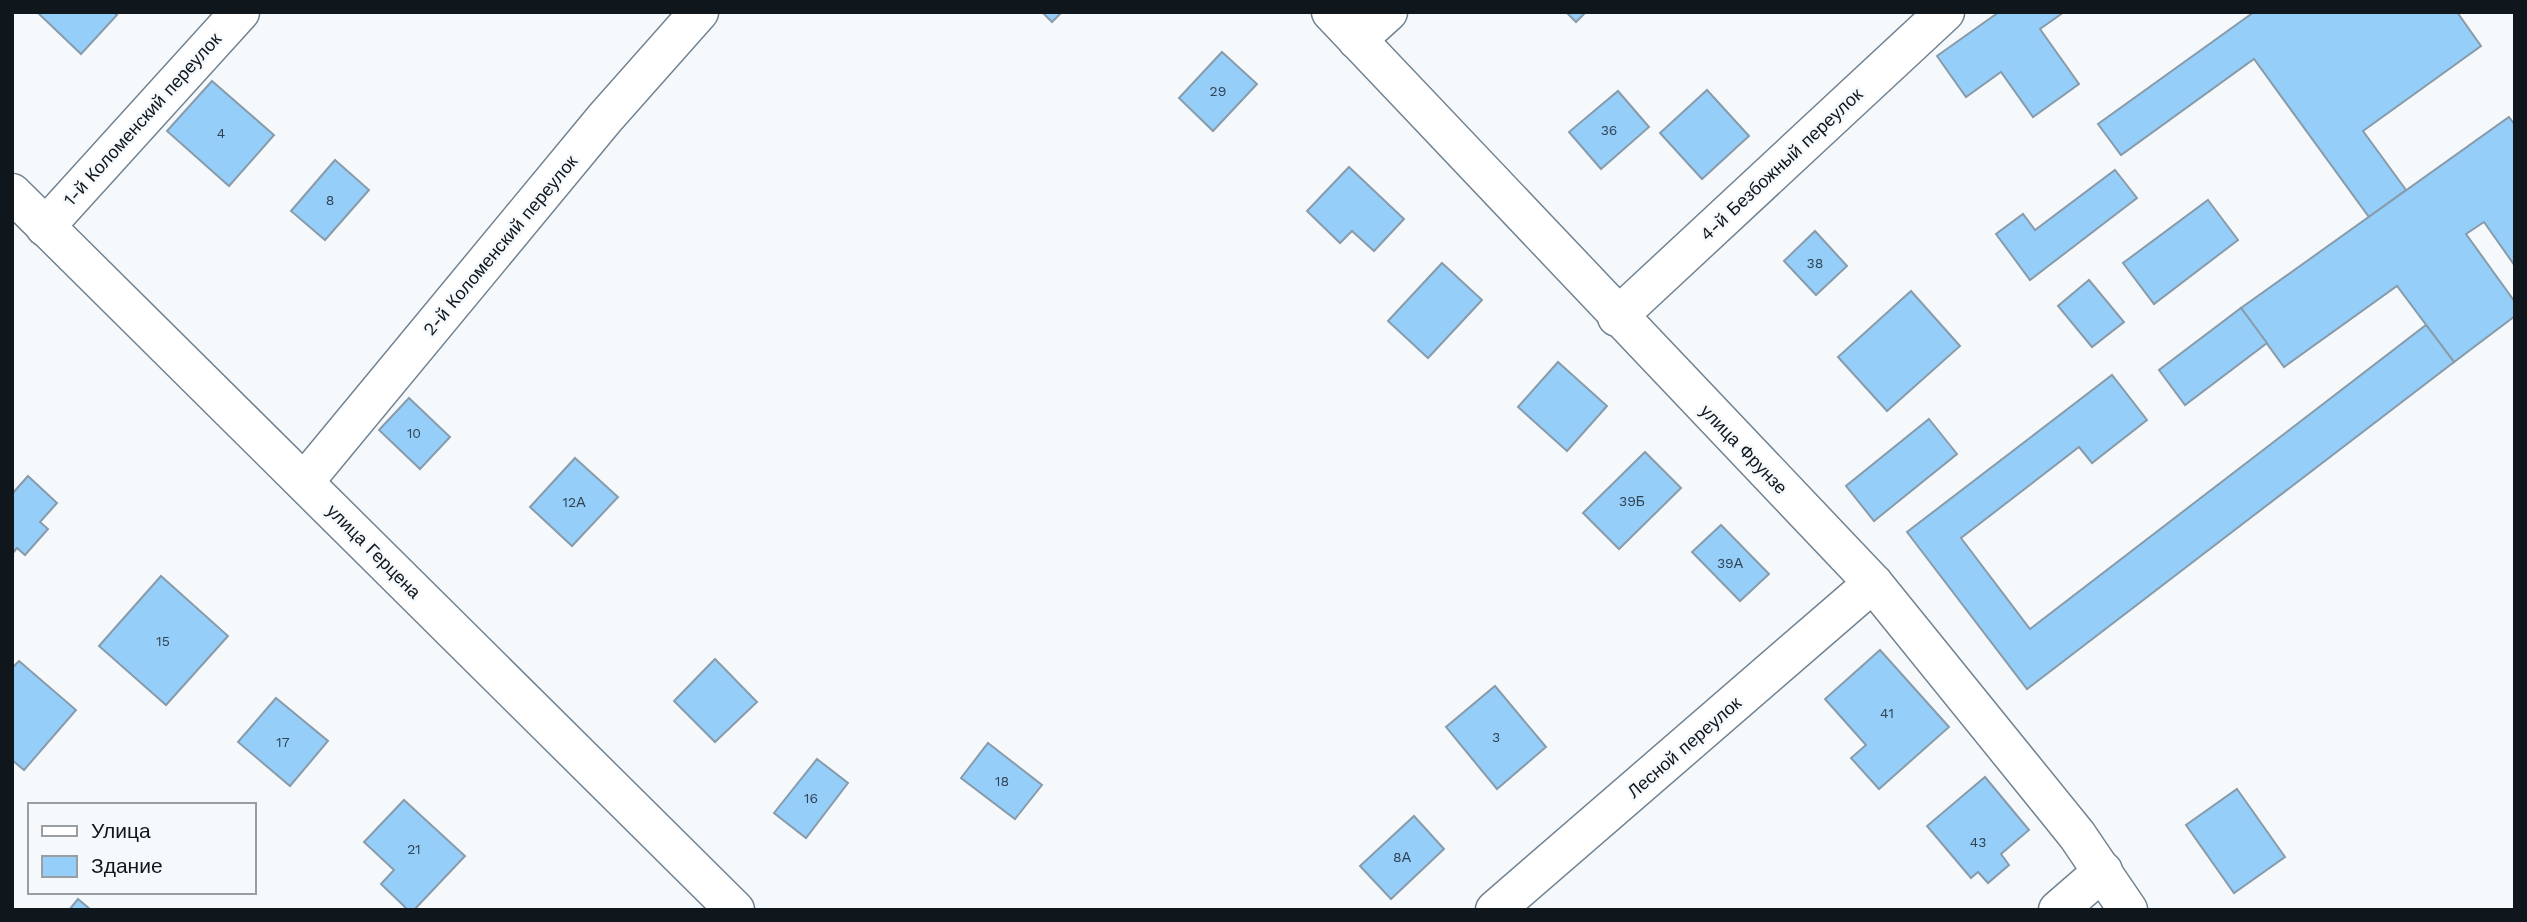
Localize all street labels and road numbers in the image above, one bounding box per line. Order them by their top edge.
street label: 1-й Коломенский переулок [59,28,225,210]
street label: 4-й Безбожный переулок [1696,83,1866,245]
street label: 2-й Коломенский переулок [419,151,582,339]
street label: улица Фрунзе [1696,400,1792,498]
street label: улица Герцена [323,500,426,603]
street label: Лесной переулок [1623,692,1745,802]

